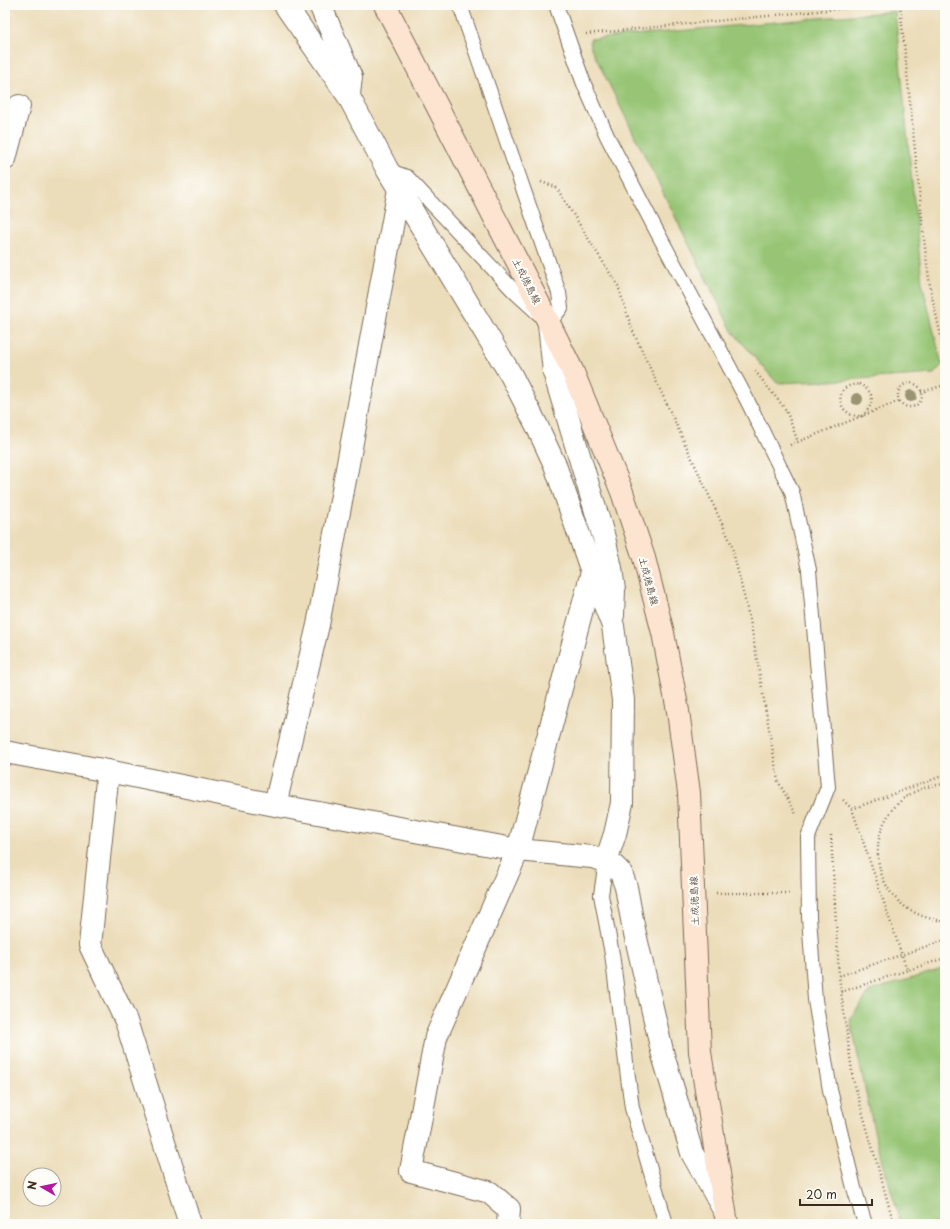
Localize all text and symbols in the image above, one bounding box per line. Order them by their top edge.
street label: 土成徳島線 [509,255,545,306]
street label: 土成徳島線 [636,555,663,607]
street label: 土成徳島線 [685,876,702,926]
north arrow [22,1167,62,1207]
text: N [23,1179,41,1191]
scale bar [800,1181,872,1207]
text: 20 m [806,1185,837,1203]

